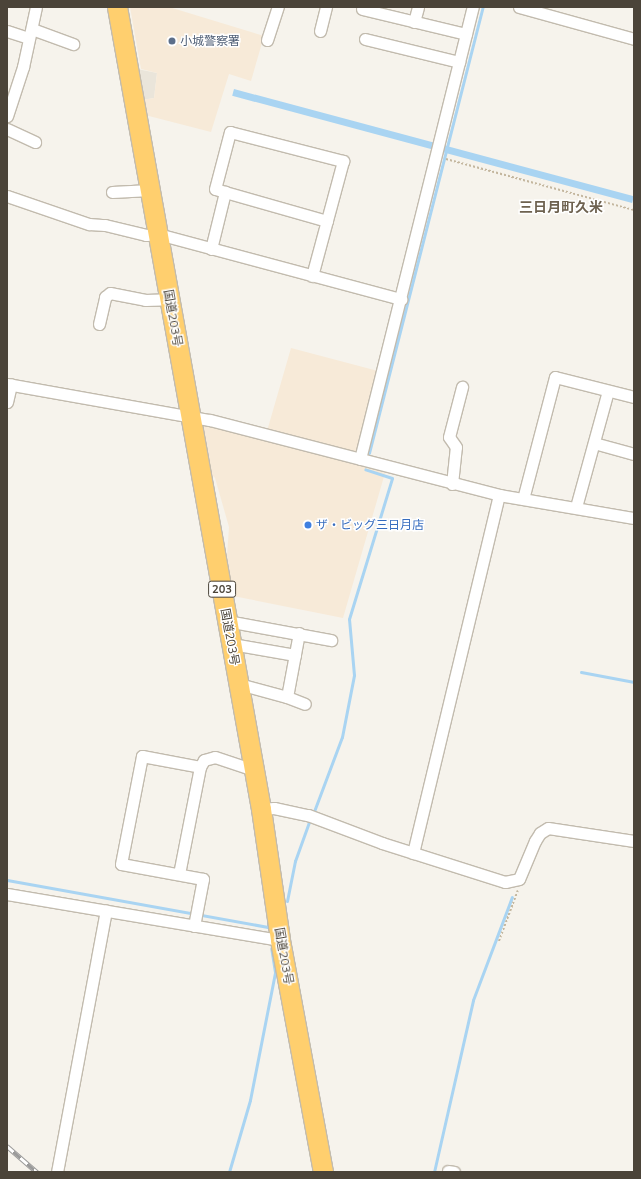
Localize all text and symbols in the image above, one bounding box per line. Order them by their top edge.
place label: 小城警察署 [180,34,240,48]
marker: 小城警察署 [167,36,177,46]
district label: 三日月町久米 [519,199,603,215]
street label: 国道203号 [161,288,185,348]
place label: ザ・ビッグ三日月店 [316,518,424,532]
marker: ザ・ビッグ三日月店 [303,520,313,530]
road number: 203 [208,580,236,598]
street label: 国道203号 [218,607,242,667]
street label: 国道203号 [272,926,296,986]

